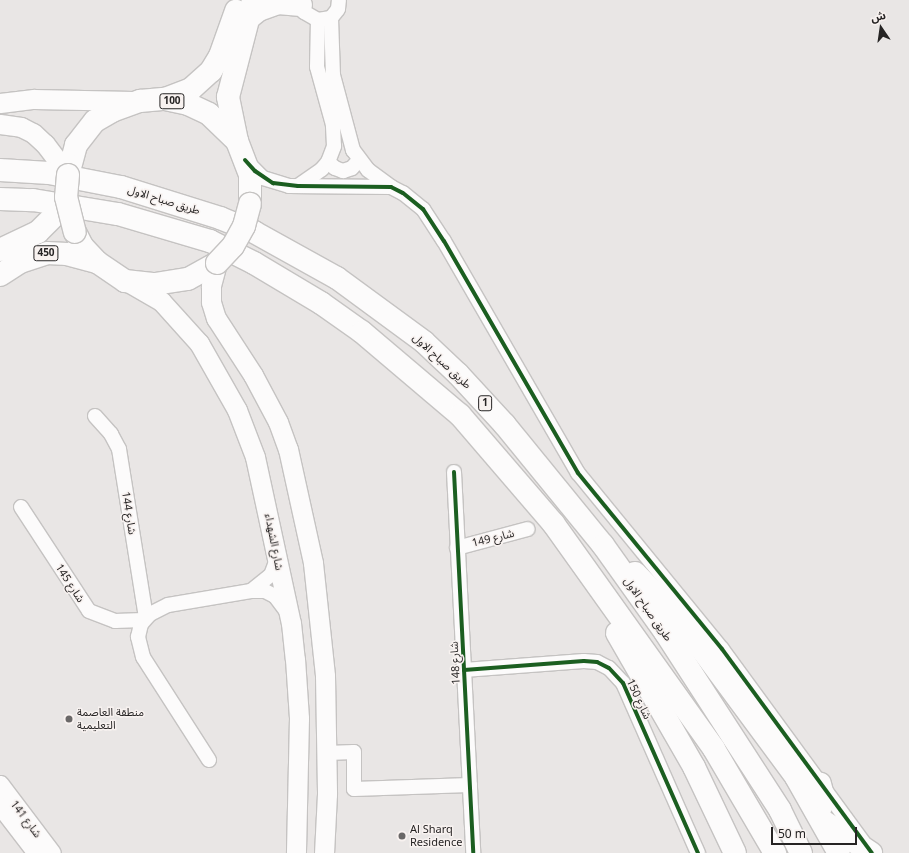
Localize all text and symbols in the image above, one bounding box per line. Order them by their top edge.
text: ش [869,7,887,25]
north arrow [861,8,901,48]
road number: 100 [159,93,185,109]
street label: طريق صباح الاول [126,183,202,217]
road number: 450 [33,245,59,261]
street label: طريق صباح الاول [410,331,474,391]
road number: 1 [478,395,492,411]
street label: شارع 144 [119,491,139,535]
street label: شارع الشهداء [262,512,286,572]
street label: شارع 149 [470,526,516,550]
street label: شارع 145 [53,561,87,605]
street label: طريق صباح الاول [621,575,675,643]
street label: شارع 148 [447,641,463,685]
street label: شارع 150 [624,677,654,721]
place label: منطقة العاصمة التعليمية [77,706,144,732]
marker: منطقة العاصمة التعليمية [64,714,74,724]
street label: شارع 141 [8,798,44,840]
scale bar [773,819,859,845]
place label: Al Sharq Residence [410,823,462,849]
text: 50 m [778,825,806,842]
marker: Al Sharq Residence [397,831,407,841]

